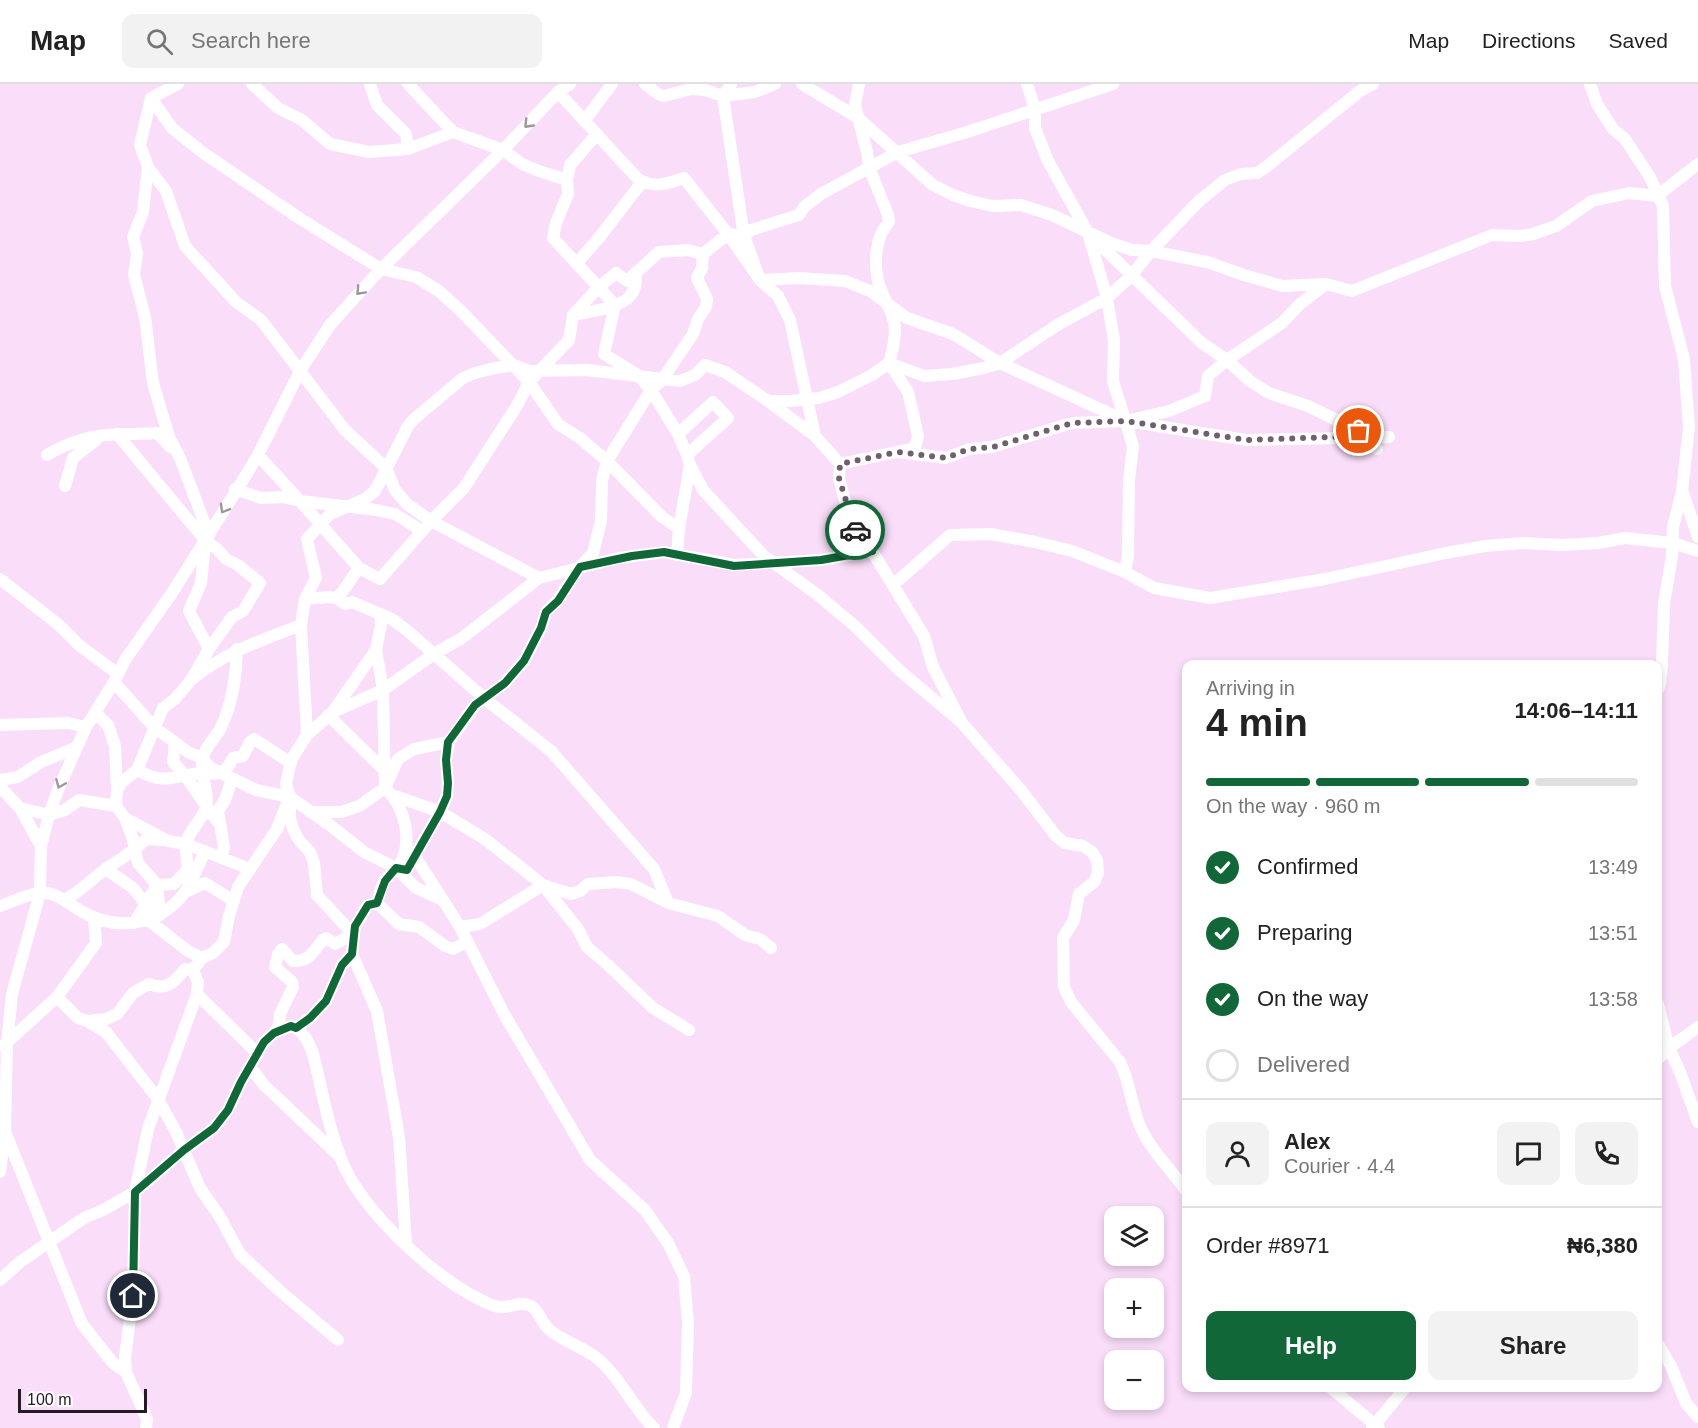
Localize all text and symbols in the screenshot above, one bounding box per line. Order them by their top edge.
search box [122,14,542,68]
text: Map [30,25,86,56]
icon: search [143,25,176,58]
text: Search here [191,28,311,53]
text: Map [1408,29,1449,52]
text: Directions [1482,29,1575,52]
text: Saved [1608,29,1668,52]
one-way arrow [524,118,535,128]
one-way arrow [356,285,367,295]
pin [1333,405,1384,456]
icon: bag [1342,414,1375,447]
courier [825,500,885,560]
one-way arrow [219,503,231,513]
icon: car [839,514,872,547]
text: Arriving in [1206,677,1295,699]
text: 14:06–14:11 [1514,698,1638,723]
text: 4 min [1206,701,1308,744]
one-way arrow [56,778,68,789]
text: On the way · 960 m [1206,795,1381,817]
icon: check [1206,851,1239,884]
text: Confirmed [1257,854,1358,879]
text: 13:49 [1588,856,1638,878]
icon: check [1206,917,1239,950]
text: Preparing [1257,920,1352,945]
text: 13:51 [1588,922,1638,944]
icon: check [1206,983,1239,1016]
text: On the way [1257,986,1368,1011]
text: 13:58 [1588,988,1638,1010]
text: Delivered [1257,1052,1350,1077]
button: person [1206,1122,1269,1185]
button: chat [1497,1122,1560,1185]
button: phone [1575,1122,1638,1185]
text: Alex [1284,1129,1330,1154]
text: Courier · 4.4 [1284,1155,1395,1177]
map controls [1104,1206,1164,1410]
button: layers [1104,1206,1164,1266]
text: Order #8971 [1206,1233,1330,1258]
text: ₦6,380 [1567,1233,1638,1258]
pin [107,1270,158,1321]
button: + [1104,1278,1164,1338]
icon: home [116,1279,149,1312]
button: Help [1206,1311,1416,1380]
button: Share [1428,1311,1638,1380]
button: − [1104,1350,1164,1410]
scale bar [18,1386,147,1414]
text: 100 m [27,1391,71,1408]

